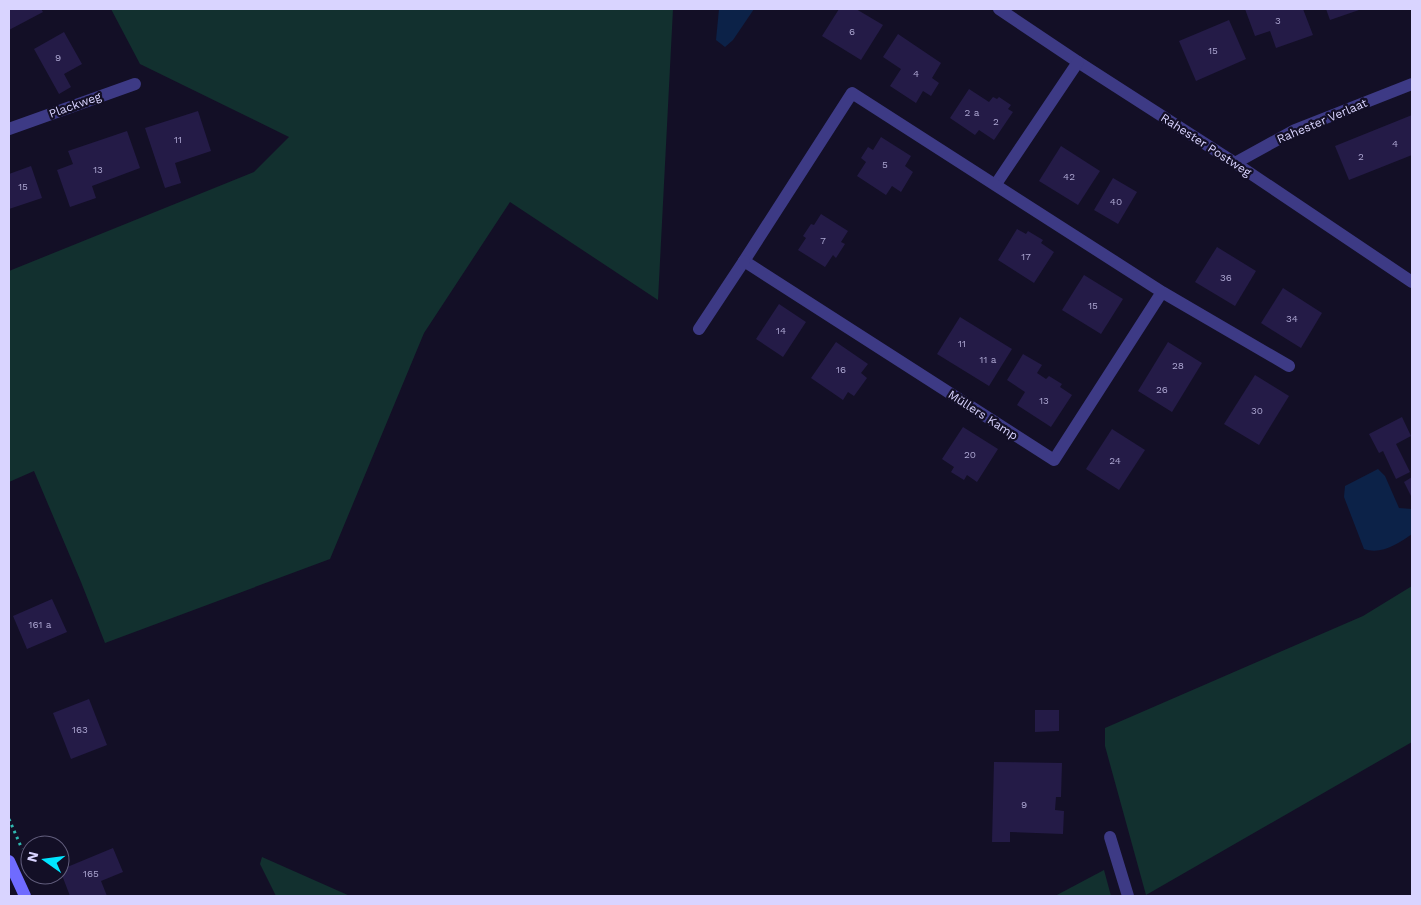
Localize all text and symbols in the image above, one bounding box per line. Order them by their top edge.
house number: 3 [1275,15,1281,26]
house number: 6 [849,26,855,37]
house number: 15 [1208,45,1218,56]
house number: 9 [55,52,61,63]
house number: 4 [913,68,919,79]
street label: Plackweg [47,89,104,121]
street label: Rahester Verlaat [1275,96,1369,146]
house number: 2 a [965,107,980,118]
street label: Rahester Postweg [1158,111,1254,180]
house number: 2 [993,116,999,127]
house number: 11 [174,134,182,145]
house number: 4 [1392,138,1398,149]
house number: 2 [1358,151,1364,162]
house number: 5 [882,159,888,170]
house number: 13 [93,164,103,175]
house number: 42 [1063,171,1075,182]
house number: 15 [18,181,28,192]
house number: 40 [1110,196,1122,207]
house number: 7 [820,235,826,246]
house number: 17 [1021,251,1031,262]
house number: 36 [1220,272,1232,283]
house number: 15 [1088,300,1098,311]
house number: 34 [1286,313,1298,324]
house number: 14 [776,325,786,336]
house number: 11 [958,338,966,349]
house number: 11 a [980,354,997,365]
house number: 28 [1172,360,1184,371]
house number: 16 [836,364,846,375]
house number: 26 [1156,384,1168,395]
street label: Müllers Kamp [945,387,1021,443]
house number: 13 [1039,395,1049,406]
house number: 30 [1251,405,1263,416]
house number: 20 [964,449,976,460]
house number: 24 [1109,455,1121,466]
house number: 161 a [29,619,52,630]
house number: 163 [72,724,88,735]
house number: 9 [1021,799,1027,810]
north arrow [20,835,70,885]
text: N [23,850,41,864]
house number: 165 [83,868,99,879]

